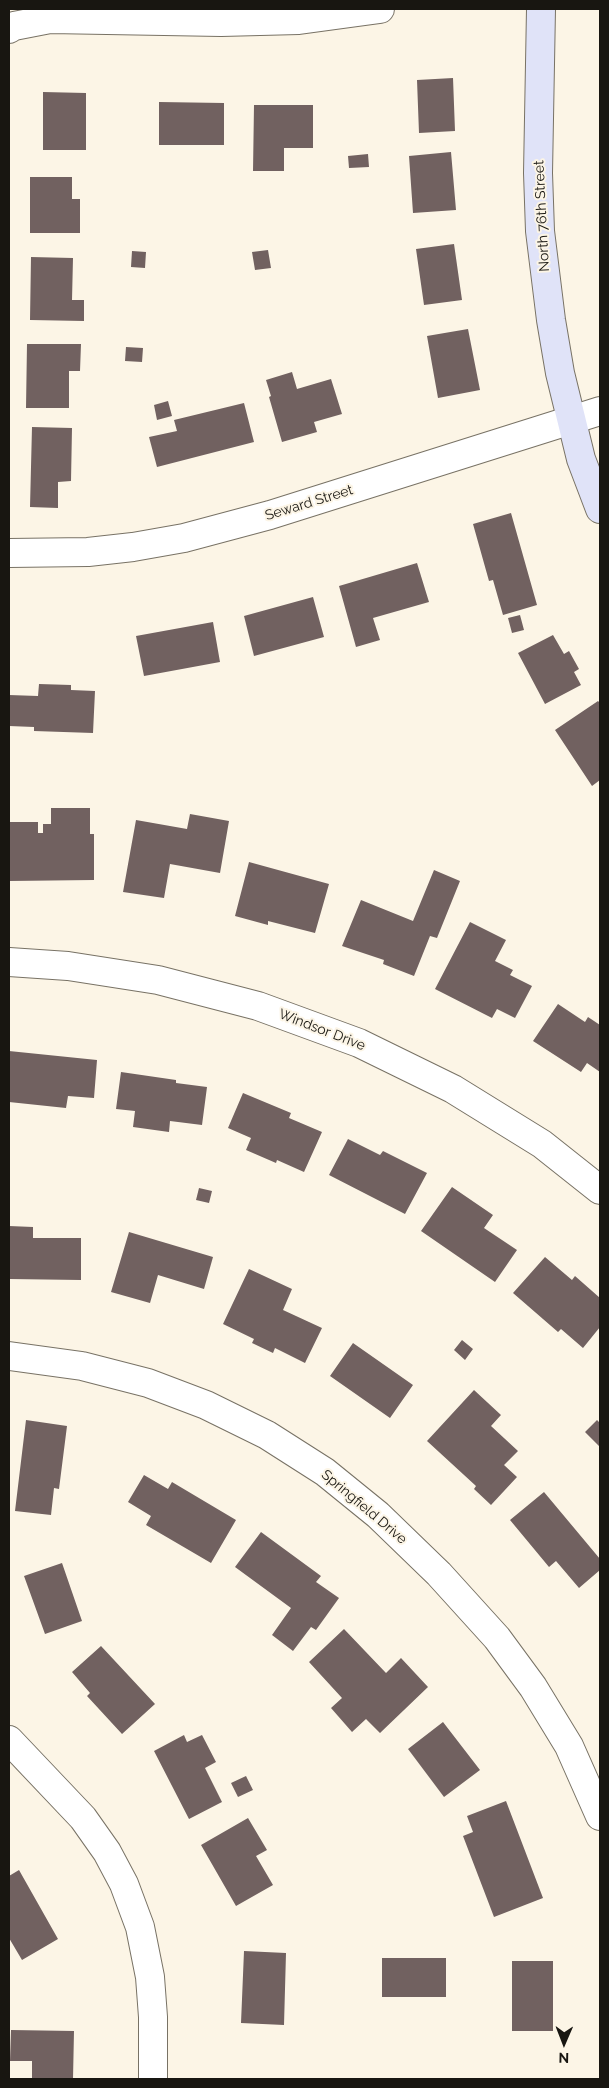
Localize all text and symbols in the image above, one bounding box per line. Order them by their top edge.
street label: North 76th Street [531,160,553,272]
street label: Seward Street [263,482,355,524]
street label: Windsor Drive [276,1006,368,1054]
street label: Springfield Drive [318,1466,410,1548]
north arrow [539,2018,589,2068]
text: N [558,2050,569,2066]

